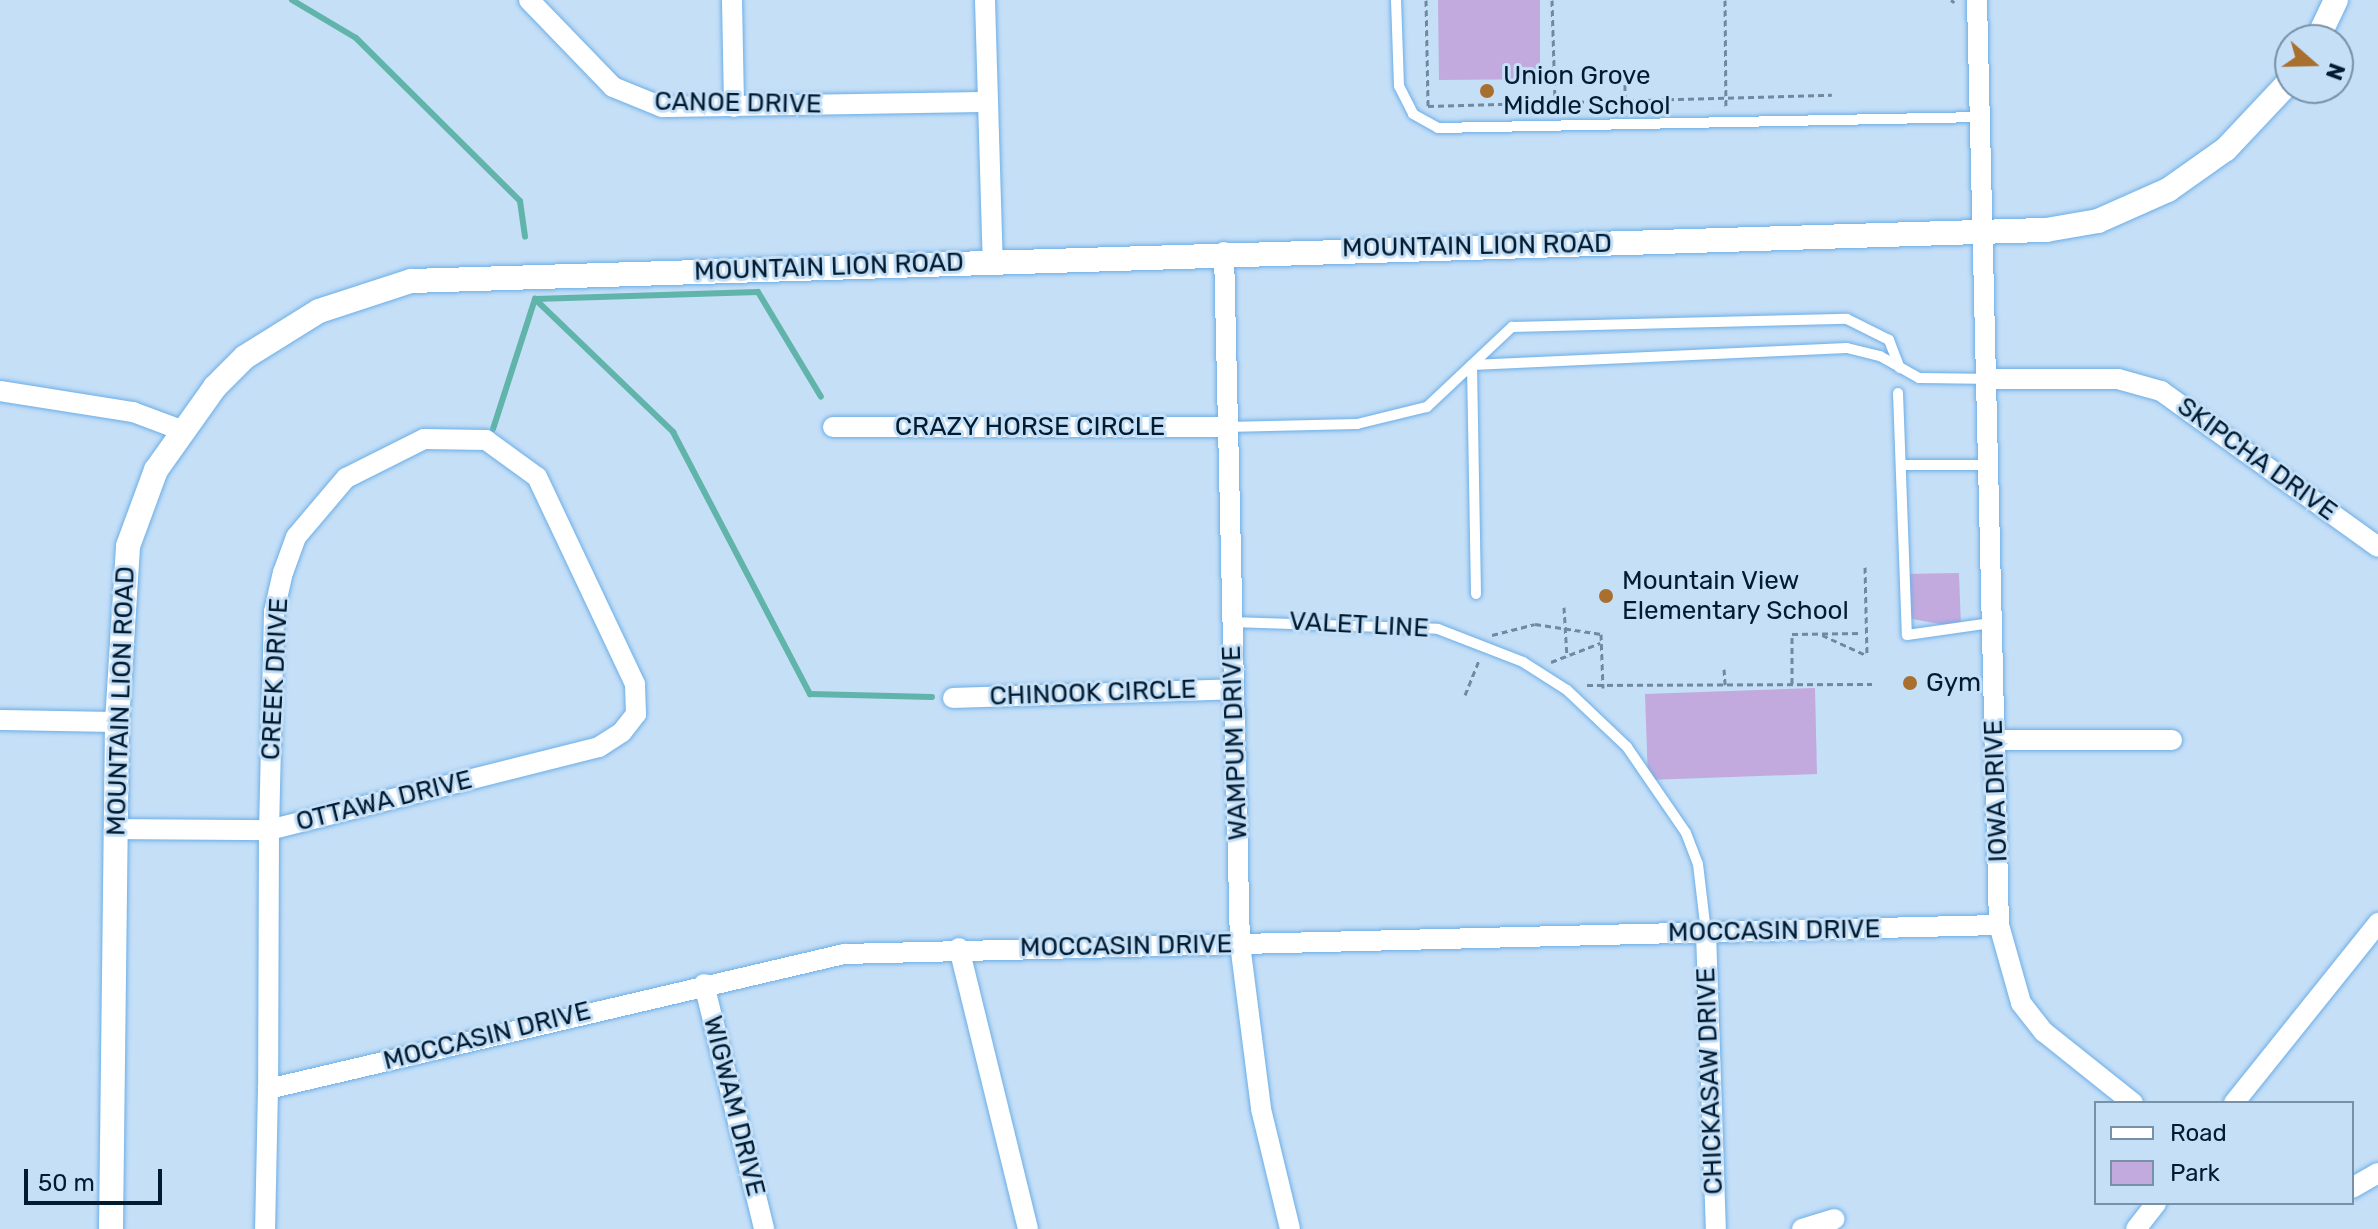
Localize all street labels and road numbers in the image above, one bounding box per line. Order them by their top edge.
street label: CANOE DRIVE [654,86,822,120]
street label: MOUNTAIN LION ROAD [1342,228,1612,264]
street label: MOUNTAIN LION ROAD [694,247,964,287]
street label: SKIPCHA DRIVE [2171,391,2343,527]
street label: CRAZY HORSE CIRCLE [894,411,1166,443]
street label: MOUNTAIN LION ROAD [101,566,141,836]
street label: CREEK DRIVE [255,597,295,761]
street label: VALET LINE [1288,606,1430,644]
street label: WAMPUM DRIVE [1216,645,1254,841]
street label: CHINOOK CIRCLE [989,674,1197,712]
street label: IOWA DRIVE [1978,719,2014,863]
street label: OTTAWA DRIVE [292,764,476,838]
street label: MOCCASIN DRIVE [1668,914,1880,948]
street label: MOCCASIN DRIVE [1020,929,1232,963]
street label: CHICKASAW DRIVE [1690,967,1730,1195]
street label: MOCCASIN DRIVE [380,995,594,1077]
street label: WIGWAM DRIVE [697,1013,771,1199]

